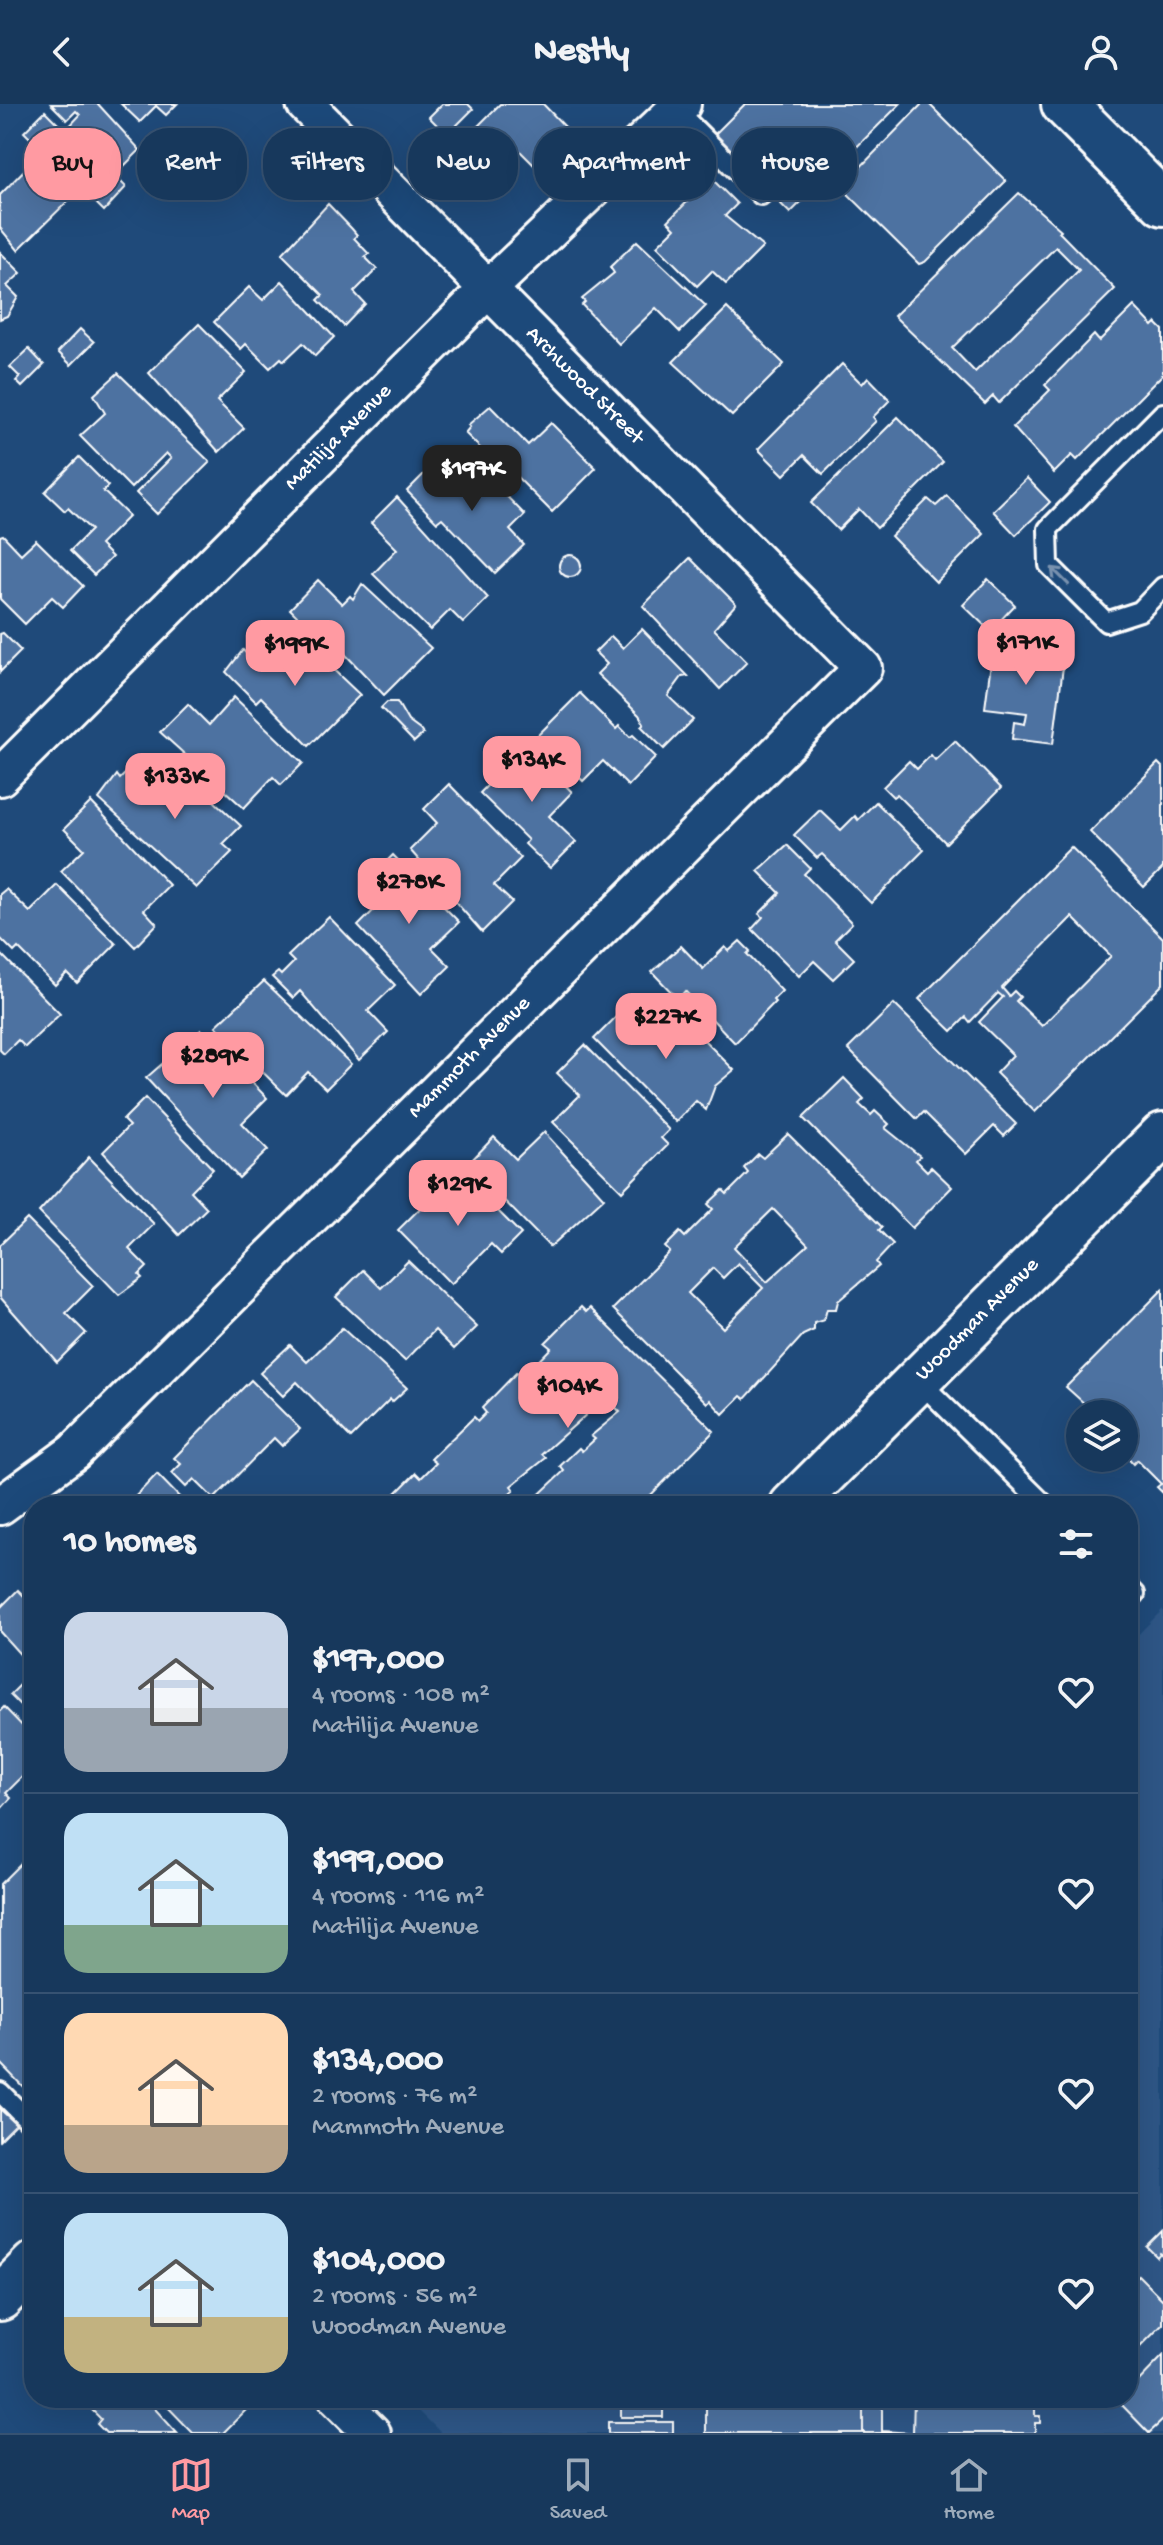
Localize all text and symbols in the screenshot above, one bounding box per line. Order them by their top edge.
icon: back [40,30,84,74]
icon: person [1079,30,1123,74]
text: Nestly [534,31,629,74]
chip: Buy [24,128,121,200]
chip: Rent [137,128,247,200]
chip: Filters [263,128,392,200]
chip: New [408,128,518,200]
chip: Apartment [534,128,716,200]
chip: House [732,128,857,200]
street label: Archwood Street [519,321,650,452]
street label: Matilija Avenue [280,379,398,497]
pin: $197K [416,445,528,513]
text: $197K [440,455,504,486]
one-way arrow [1051,567,1070,586]
pin: $171K [970,619,1082,687]
pin: $199K [239,620,351,688]
text: $171K [996,629,1056,660]
text: $199K [264,630,326,661]
pin: $134K [476,736,588,804]
text: $134K [501,746,563,777]
pin: $133K [119,753,231,821]
text: $133K [143,763,207,794]
pin: $278K [353,858,465,926]
text: $278K [376,868,442,899]
street label: Mammoth Avenue [403,991,537,1125]
pin: $227K [610,993,722,1061]
text: $227K [633,1003,699,1034]
pin: $289K [157,1032,269,1100]
text: $289K [180,1042,246,1073]
pin: $129K [402,1160,514,1228]
text: $129K [427,1170,489,1201]
street label: Woodman Avenue [911,1252,1046,1387]
pin: $104K [512,1362,624,1430]
text: $104K [536,1372,600,1403]
map controls [1066,1400,1138,1472]
button: layers [1066,1400,1138,1472]
icon: filters [1054,1522,1098,1566]
text: 10 homes [64,1524,195,1564]
text: $197,000 [312,1641,444,1681]
icon: home [128,1644,224,1740]
icon: heart [1054,1670,1098,1714]
text: 4 rooms · 108 m² [312,1681,490,1712]
text: Matilija Avenue [312,1712,478,1743]
text: $199,000 [312,1842,444,1882]
icon: home [128,1845,224,1941]
icon: heart [1054,1871,1098,1915]
text: 4 rooms · 116 m² [312,1882,484,1913]
text: Matilija Avenue [312,1913,478,1944]
text: $134,000 [312,2042,443,2082]
icon: home [128,2045,224,2141]
icon: heart [1054,2071,1098,2115]
text: 2 rooms · 76 m² [312,2082,477,2113]
text: Mammoth Avenue [312,2113,504,2144]
text: $104,000 [312,2242,445,2282]
icon: home [128,2245,224,2341]
icon: heart [1054,2271,1098,2315]
text: 2 rooms · 56 m² [312,2282,477,2313]
text: Woodman Avenue [312,2313,506,2344]
tab: Map [169,2453,213,2527]
tab: Saved [550,2453,606,2527]
tab: Home [943,2453,994,2527]

